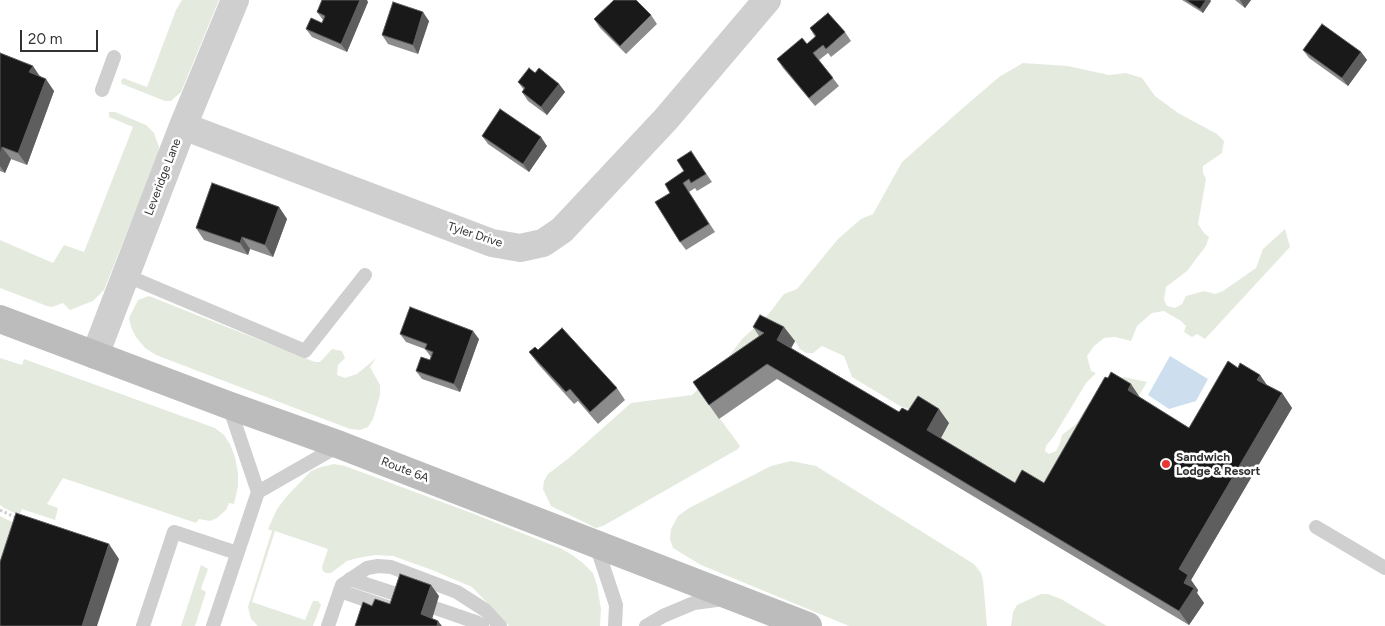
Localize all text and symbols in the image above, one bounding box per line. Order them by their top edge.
scale bar [22,20,100,52]
text: 20 m [28,30,62,48]
street label: Leveridge Lane [142,136,184,218]
street label: Tyler Drive [446,219,504,251]
place label: Sandwich Lodge & Resort [1176,450,1260,478]
street label: Route 6A [379,454,431,486]
marker: Sandwich Lodge & Resort [1160,458,1172,470]

